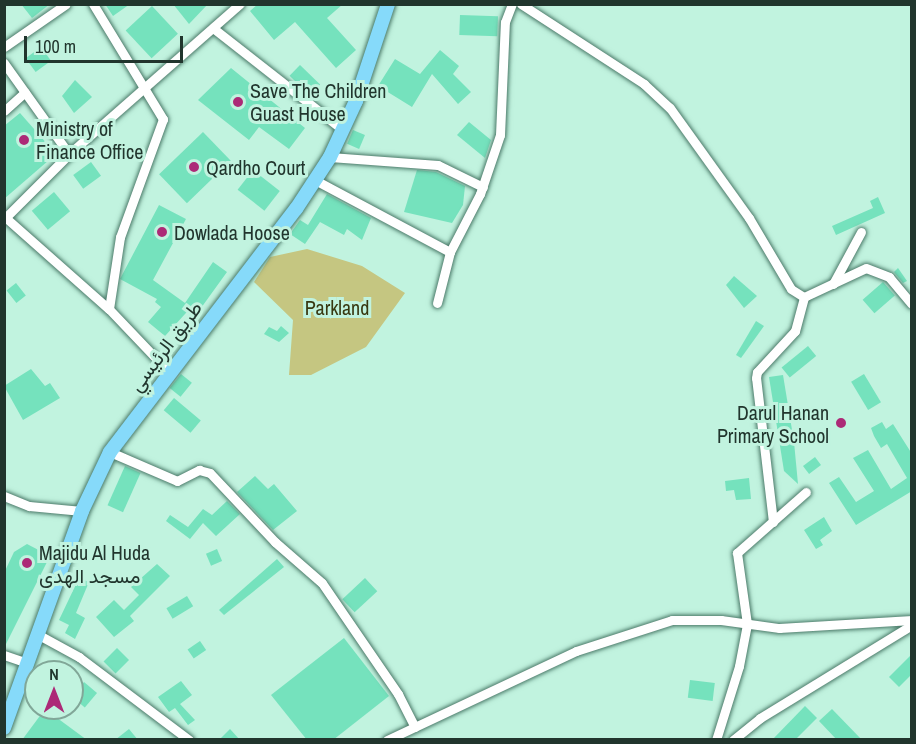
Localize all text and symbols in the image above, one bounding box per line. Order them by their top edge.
scale bar [27,24,186,62]
text: 100 m [35,34,76,59]
place label: Save The Children Guast House [250,78,387,125]
marker: Save The Children Guast House [231,95,245,109]
place label: Ministry of Finance Office [36,116,143,163]
marker: Ministry of Finance Office [17,133,31,147]
place label: Qardho Court [206,155,305,179]
marker: Qardho Court [187,160,201,174]
place label: Dowlada Hoose [174,220,290,244]
marker: Dowlada Hoose [155,225,169,239]
park label: Parkland [305,295,369,319]
street label: طريق الرئيسي [123,296,207,396]
place label: Darul Hanan Primary School [717,400,829,447]
marker: Darul Hanan Primary School [834,416,848,430]
place label: Majidu Al Huda مسجد الهدى [39,540,151,587]
marker: Majidu Al Huda مسجد الهدى [20,556,34,570]
north arrow [24,660,84,720]
text: N [49,663,59,685]

